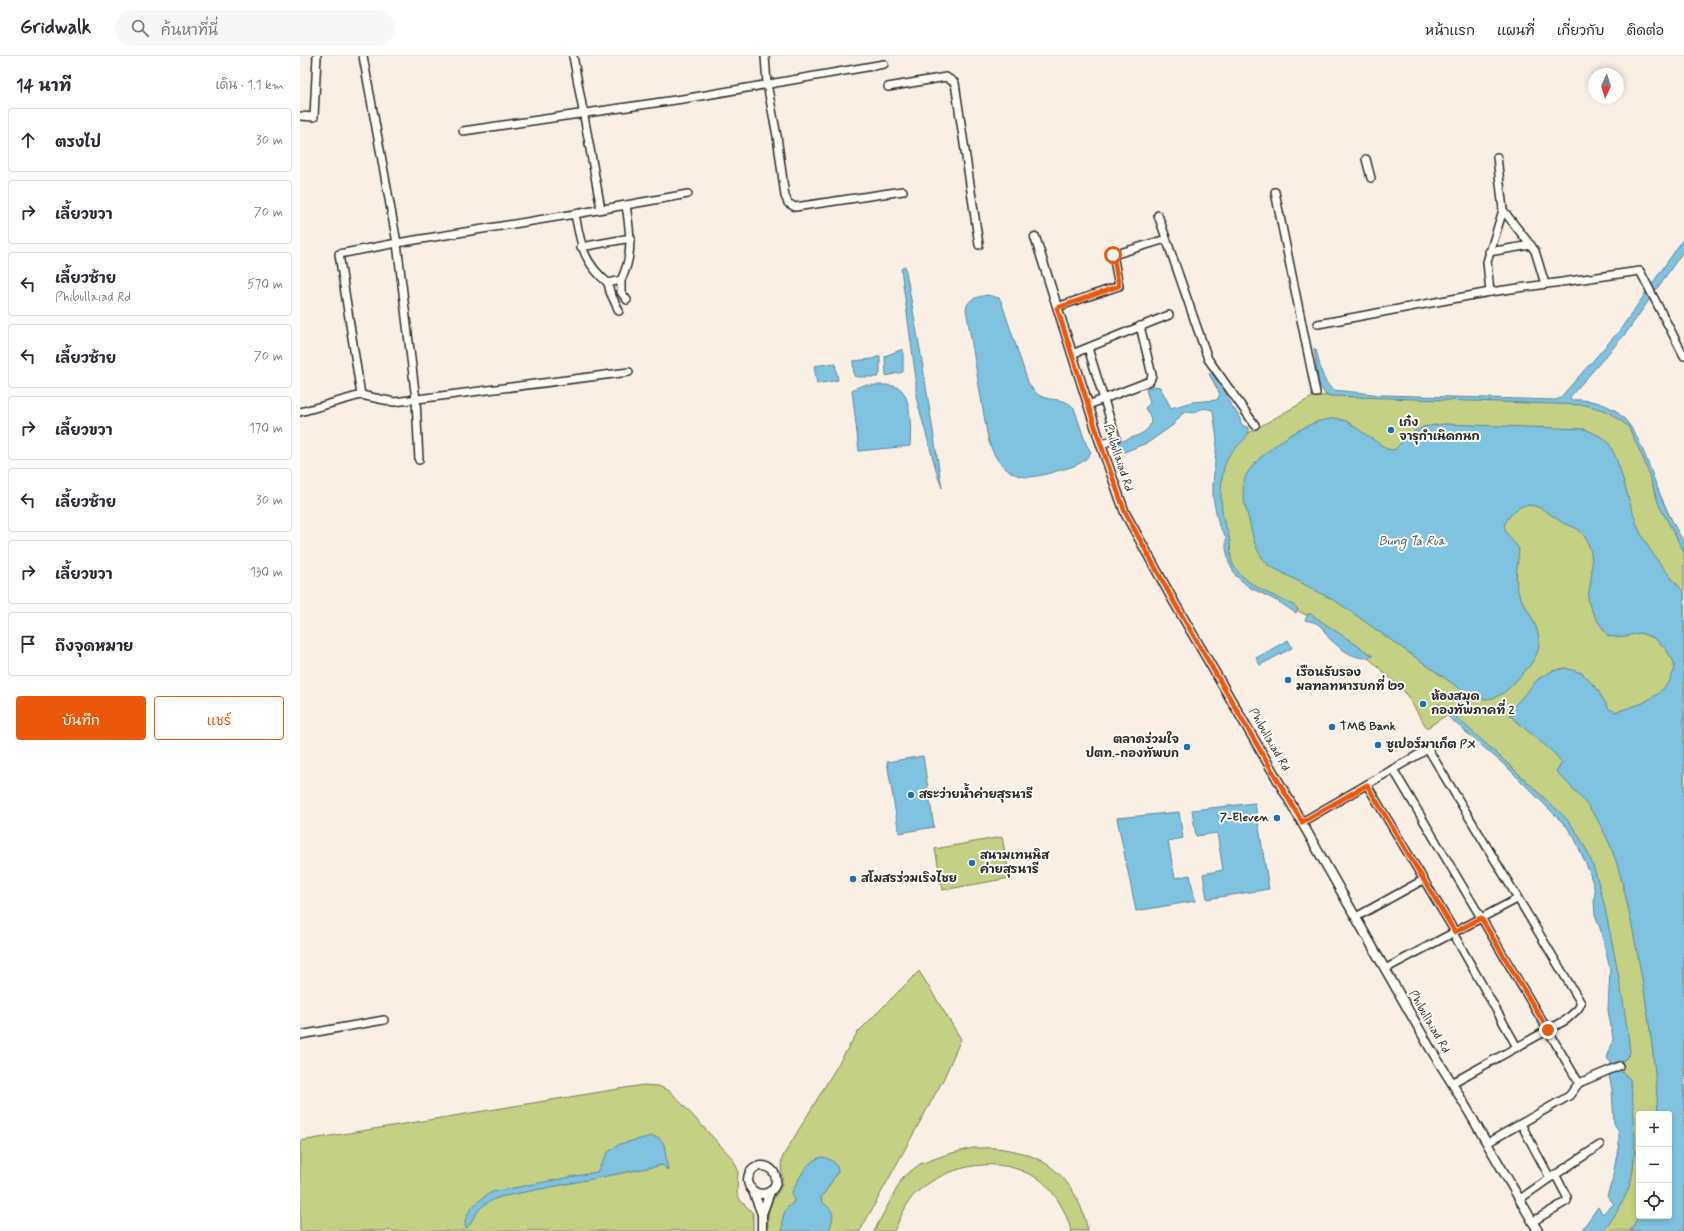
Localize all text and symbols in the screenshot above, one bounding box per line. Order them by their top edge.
search box [115,10,395,46]
text: Gridwalk [20,15,91,40]
icon: search [129,17,151,39]
text: ค้นหาที่นี่ [161,21,218,41]
text: หน้าแรก [1425,22,1475,40]
text: แผนที่ [1497,22,1535,40]
text: เกี่ยวกับ [1557,22,1604,40]
text: ติดต่อ [1626,22,1664,40]
north arrow [1588,68,1624,104]
text: 14 นาที [16,75,71,97]
text: เดิน · 1.1 km [215,77,284,94]
icon: ahead [17,129,39,151]
text: 30 m [256,132,283,149]
text: ตรงไป [55,133,101,153]
icon: right [17,201,39,223]
text: 70 m [254,204,283,221]
text: เลี้ยวขวา [55,205,113,225]
route start [1104,246,1122,264]
text: เลี้ยวซ้าย [55,269,116,289]
icon: left [17,273,39,295]
text: 570 m [247,276,283,293]
text: Phibullaiad Rd [55,289,131,306]
icon: left [17,345,39,367]
text: 70 m [254,348,283,365]
text: เลี้ยวซ้าย [55,349,116,369]
place label: เก๋ง จารุกำเนิดกนก [1399,414,1480,445]
icon: right [17,417,39,439]
text: 170 m [249,420,283,437]
text: เลี้ยวขวา [55,421,113,441]
street label: Phibullaiad Rd [1100,422,1136,494]
marker: เก๋ง จารุกำเนิดกนก [1386,425,1396,435]
icon: left [17,489,39,511]
text: 30 m [256,492,283,509]
text: เลี้ยวซ้าย [55,493,116,513]
water label: Bung Ta Rua [1378,533,1447,551]
icon: right [17,561,39,583]
text: 130 m [250,564,283,581]
text: เลี้ยวขวา [55,565,113,585]
icon: arrive [17,633,39,655]
text: ถึงจุดหมาย [55,637,133,657]
place label: เรือนรับรอง มลฑลทหารบกที่ ๒๑ [1296,664,1405,695]
marker: เรือนรับรอง มลฑลทหารบกที่ ๒๑ [1283,675,1293,685]
place label: ห้องสมุด กองทัพภาคที่ 2 [1431,689,1515,719]
button: บันทึก [16,696,146,740]
button: แชร์ [154,696,284,740]
marker: ห้องสมุด กองทัพภาคที่ 2 [1418,699,1428,709]
street label: Phibullaiad Rd [1245,706,1293,774]
place label: TMB Bank [1340,719,1396,735]
marker: TMB Bank [1327,722,1337,732]
place label: ตลาดร่วมใจ ปตท.-กองทัพบก [1085,731,1179,762]
place label: ซูเปอร์มาเก็ต PX [1386,735,1476,753]
marker: ซูเปอร์มาเก็ต PX [1373,740,1383,750]
marker: ตลาดร่วมใจ ปตท.-กองทัพบก [1182,742,1192,752]
place label: สระว่ายนํ้าค่ายสุรนารี [919,783,1033,803]
marker: สระว่ายนํ้าค่ายสุรนารี [906,790,916,800]
place label: 7-Eleven [1220,810,1270,826]
marker: 7-Eleven [1272,813,1282,823]
place label: สนามเทนนิส ค่ายสุรนารี [980,848,1050,878]
marker: สนามเทนนิส ค่ายสุรนารี [967,858,977,868]
place label: สโมสรร่วมเริงไชย [861,870,957,887]
marker: สโมสรร่วมเริงไชย [848,874,858,884]
street label: Phibullaiad Rd [1405,988,1453,1056]
route end [1539,1021,1557,1039]
map controls [1636,1111,1672,1219]
button: + [1636,1111,1672,1147]
button: − [1636,1147,1672,1183]
button: locate [1636,1183,1672,1219]

